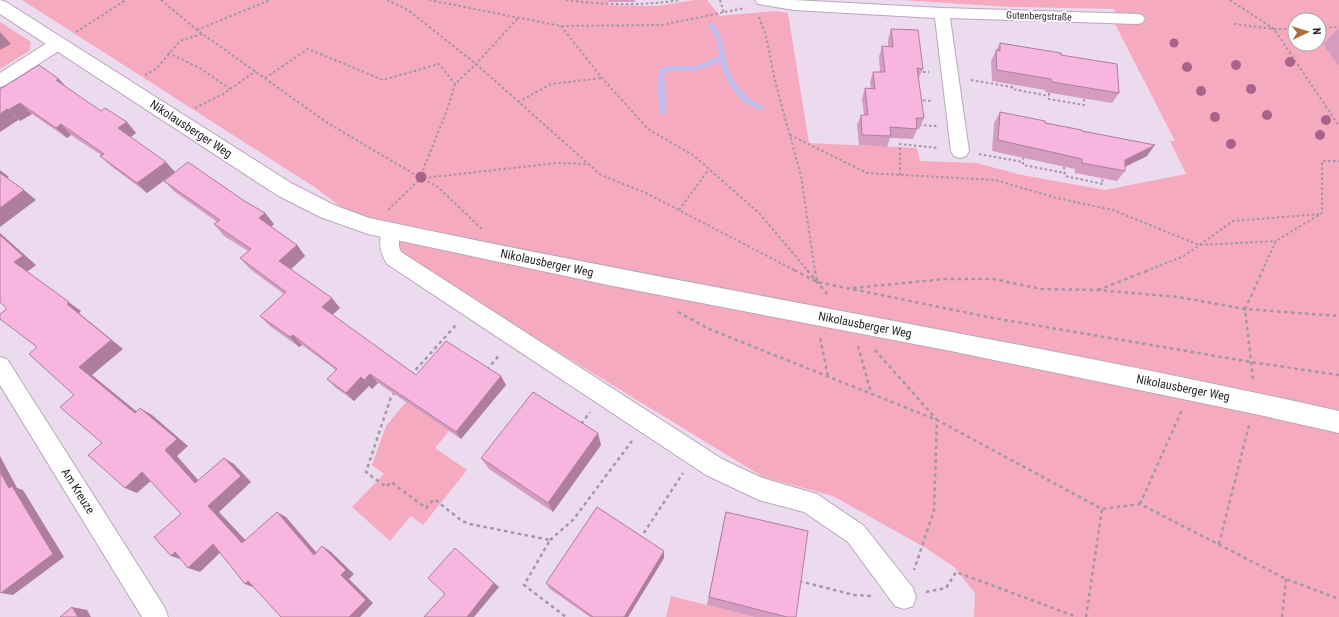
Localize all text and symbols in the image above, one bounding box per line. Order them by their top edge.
street label: Gutenbergstraße [1006,9,1072,23]
north arrow [1287,12,1327,52]
text: N [1310,28,1323,35]
street label: Nikolausberger Weg [147,97,235,161]
street label: Nikolausberger Weg [499,246,595,280]
street label: Nikolausberger Weg [817,309,913,341]
street label: Nikolausberger Weg [1135,372,1231,404]
street label: Am Kreuze [59,466,98,517]

